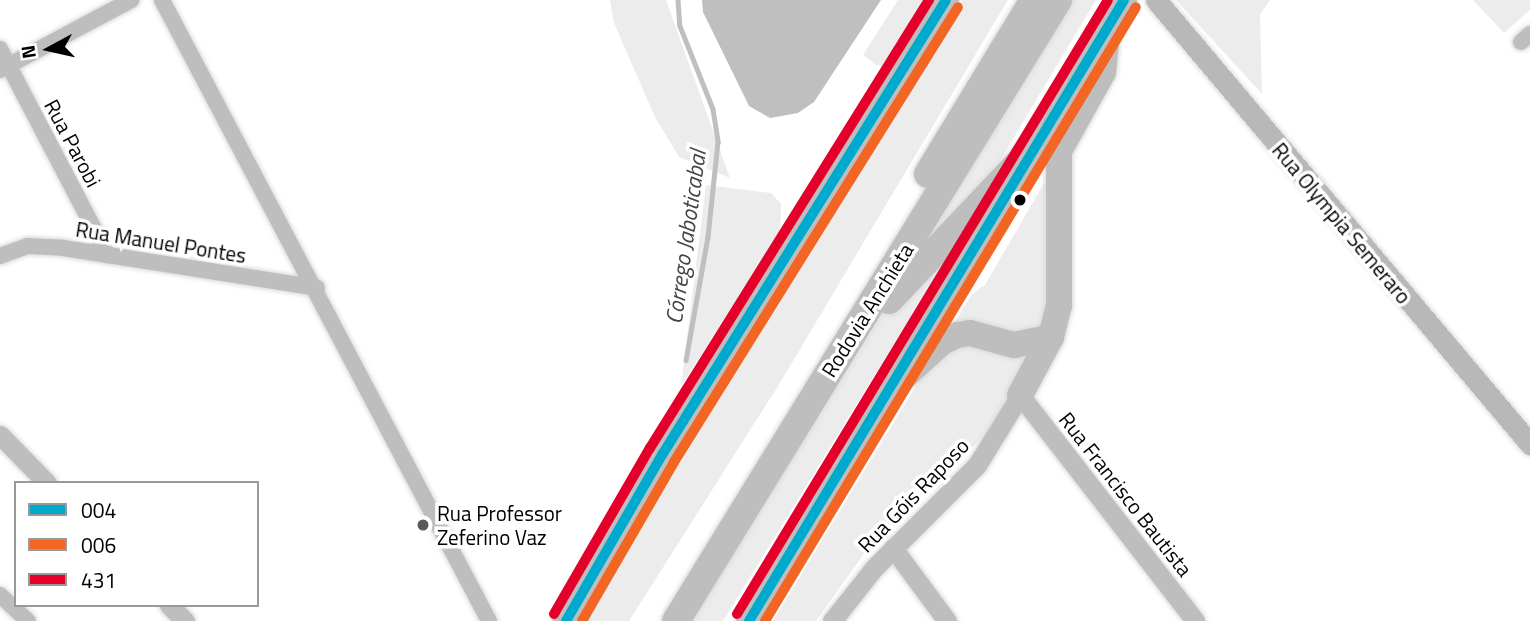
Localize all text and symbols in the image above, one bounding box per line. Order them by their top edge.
north arrow [14,14,84,84]
text: N [12,43,43,61]
street label: Rua Parobi [39,95,107,191]
street label: Rua Olympia Semeraro [1267,137,1417,309]
water label: Córrego Jaboticabal [660,148,712,326]
unlabelled marker [1013,193,1027,207]
street label: Rua Manuel Pontes [74,216,248,268]
street label: Rodovia Anchieta [816,238,918,382]
street label: Rua Francisco Bautista [1054,407,1198,581]
street label: Rua Góis Raposo [852,433,974,557]
legend [14,481,259,607]
text: 004 [81,494,116,526]
place label: Rua Professor Zeferino Vaz [437,500,562,550]
marker: Rua Professor Zeferino Vaz [415,517,431,533]
text: 006 [81,529,116,561]
text: 431 [81,564,116,596]

